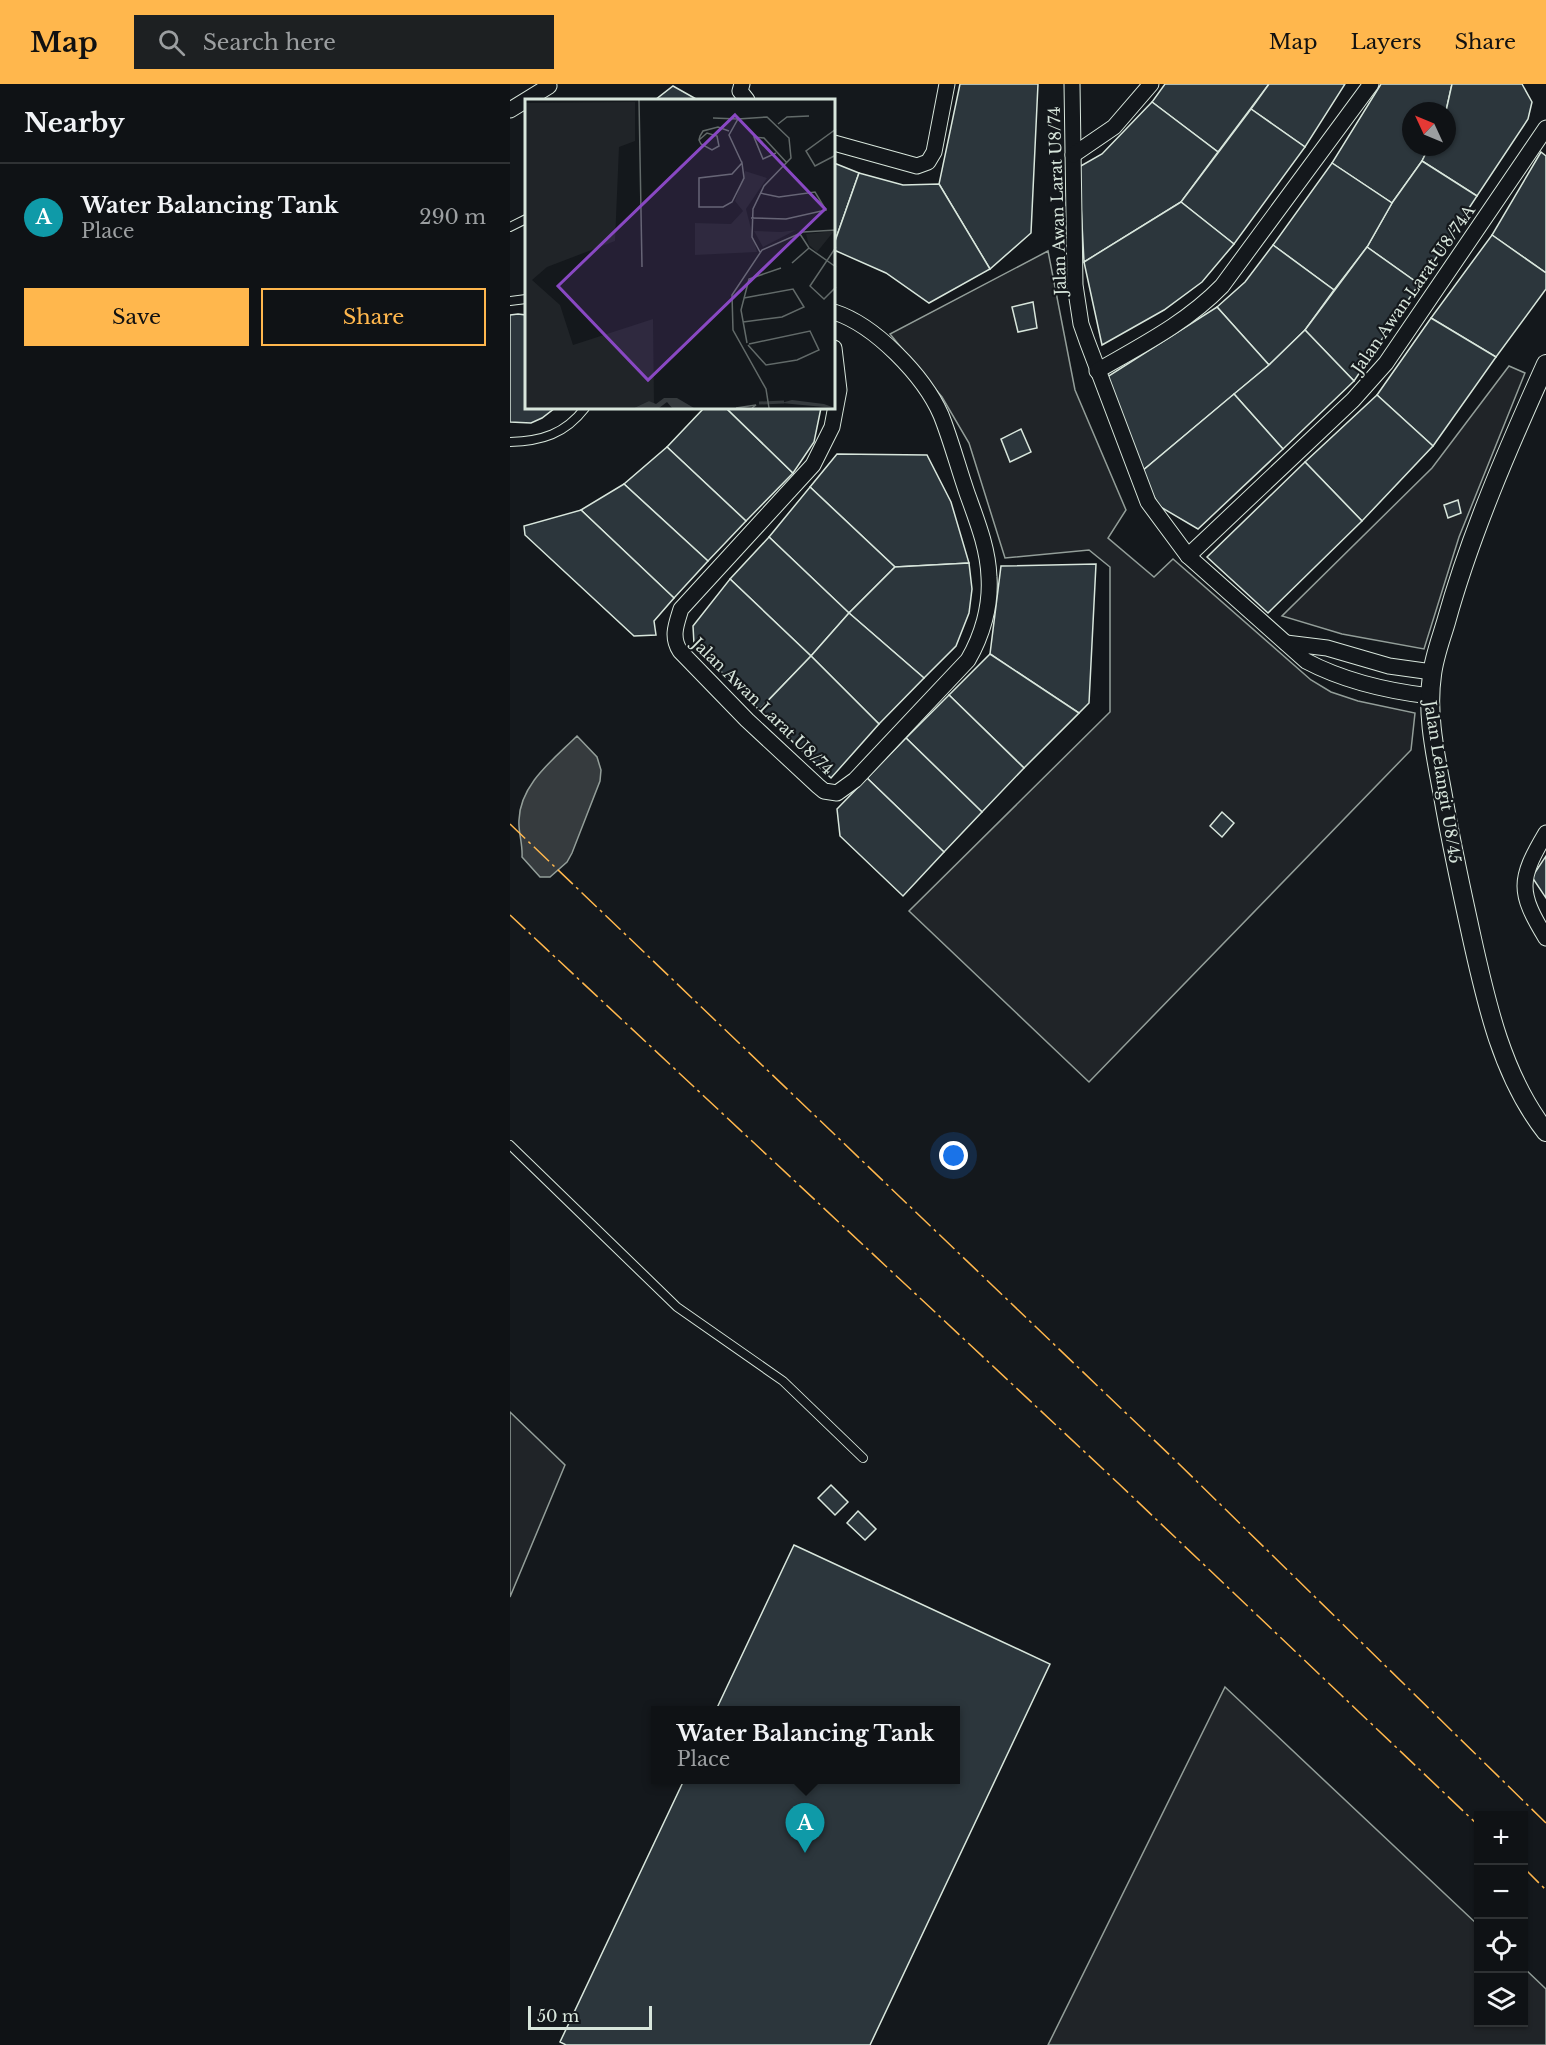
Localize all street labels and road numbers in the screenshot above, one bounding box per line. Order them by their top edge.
street label: Jalan Awan Larat U8/74 [1044,106,1070,298]
street label: Jalan Awan Larat U8/74A [1346,200,1479,379]
street label: Jalan Awan Larat U8/74 [687,632,838,779]
street label: Jalan Lelangit U8/45 [1420,697,1466,865]

